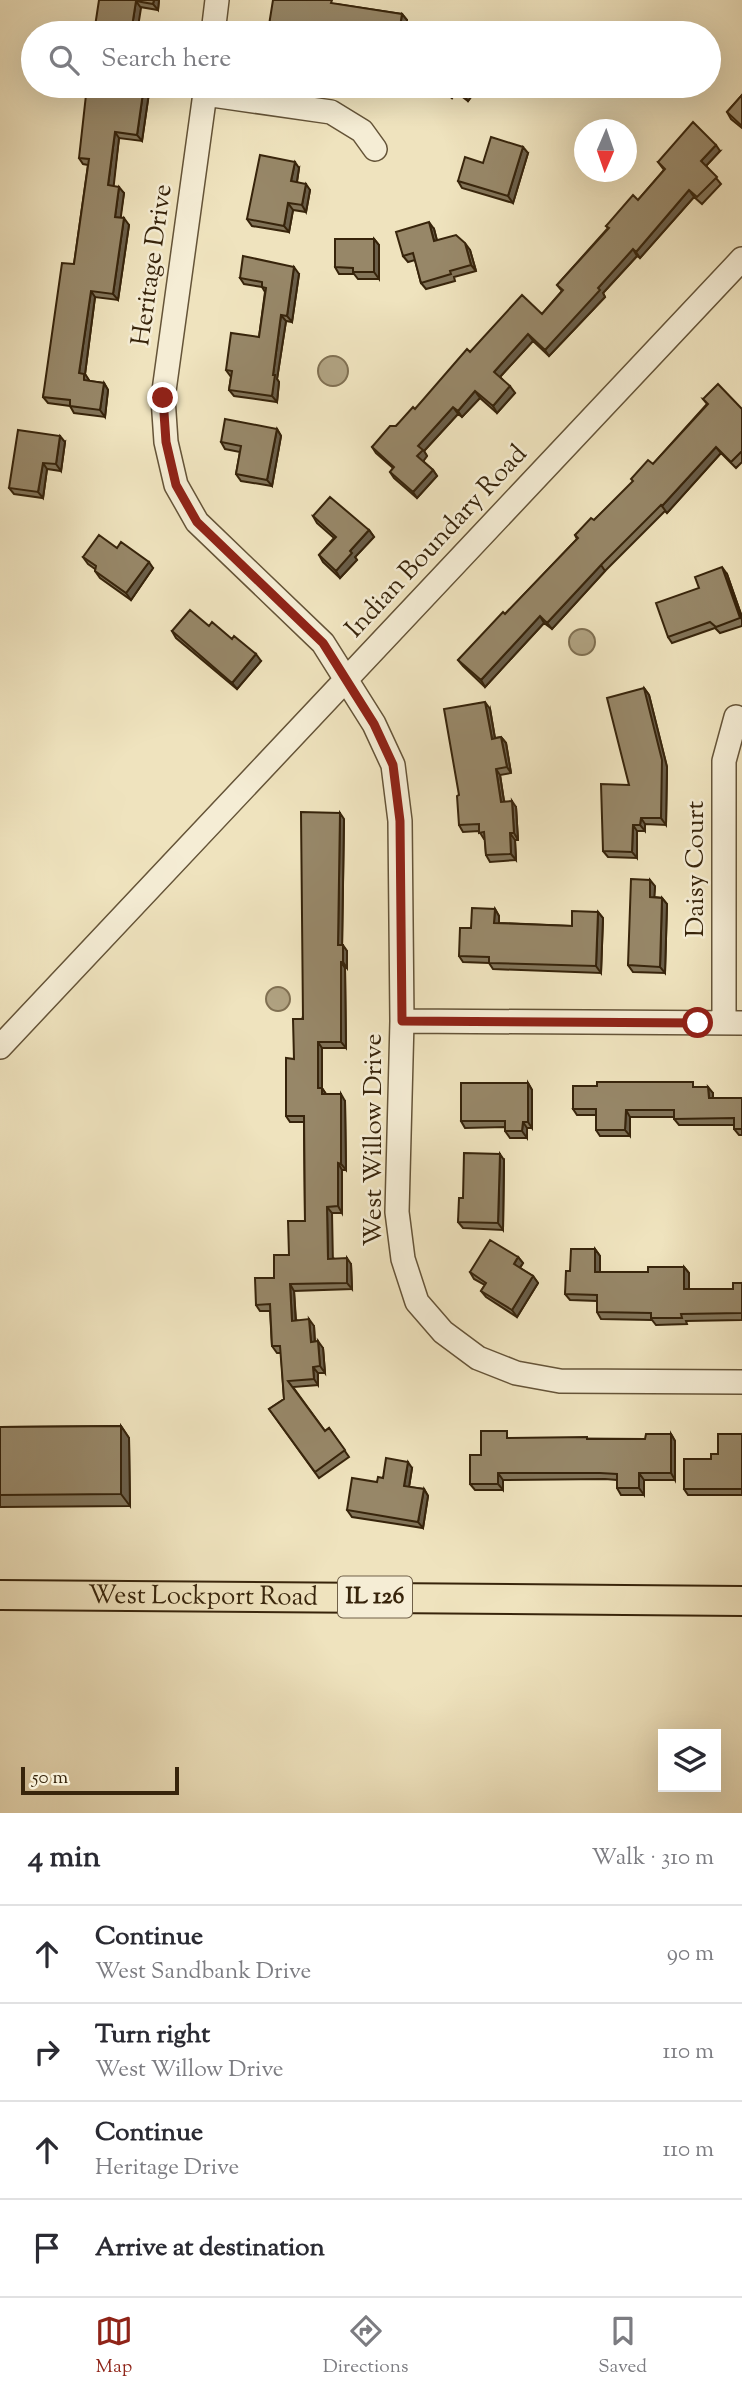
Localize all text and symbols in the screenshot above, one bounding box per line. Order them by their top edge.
search box [21,21,721,98]
icon: search [45,41,83,79]
text: Search here [101,41,231,78]
north arrow [574,119,637,182]
street label: Heritage Drive [123,182,183,348]
route end [147,382,178,413]
street label: Indian Boundary Road [337,437,537,647]
street label: Daisy Court [678,801,715,937]
route start [682,1007,713,1038]
street label: West Willow Drive [356,1033,393,1247]
road number: IL 126 [338,1576,412,1618]
street label: West Lockport Road [88,1577,318,1616]
map controls [658,1729,721,1792]
button: layers [658,1729,721,1792]
scale bar [21,1764,178,1796]
text: 50 m [32,1765,68,1792]
text: 4 min [28,1837,101,1880]
text: Walk · 310 m [591,1842,714,1875]
text: Continue [95,1919,203,1956]
icon: ahead [28,1935,66,1973]
text: 90 m [667,1938,714,1971]
text: West Sandbank Drive [95,1956,311,1989]
text: Turn right [95,2017,210,2054]
icon: right [28,2033,66,2071]
text: 110 m [663,2036,714,2069]
text: West Willow Drive [95,2054,284,2087]
text: Continue [95,2115,203,2152]
icon: ahead [28,2131,66,2169]
text: 110 m [663,2134,714,2167]
text: Heritage Drive [95,2152,239,2185]
icon: arrive [28,2229,66,2267]
text: Arrive at destination [95,2230,325,2267]
tab: Map [95,2312,133,2381]
tab: Directions [323,2312,408,2381]
tab: Saved [598,2312,647,2381]

